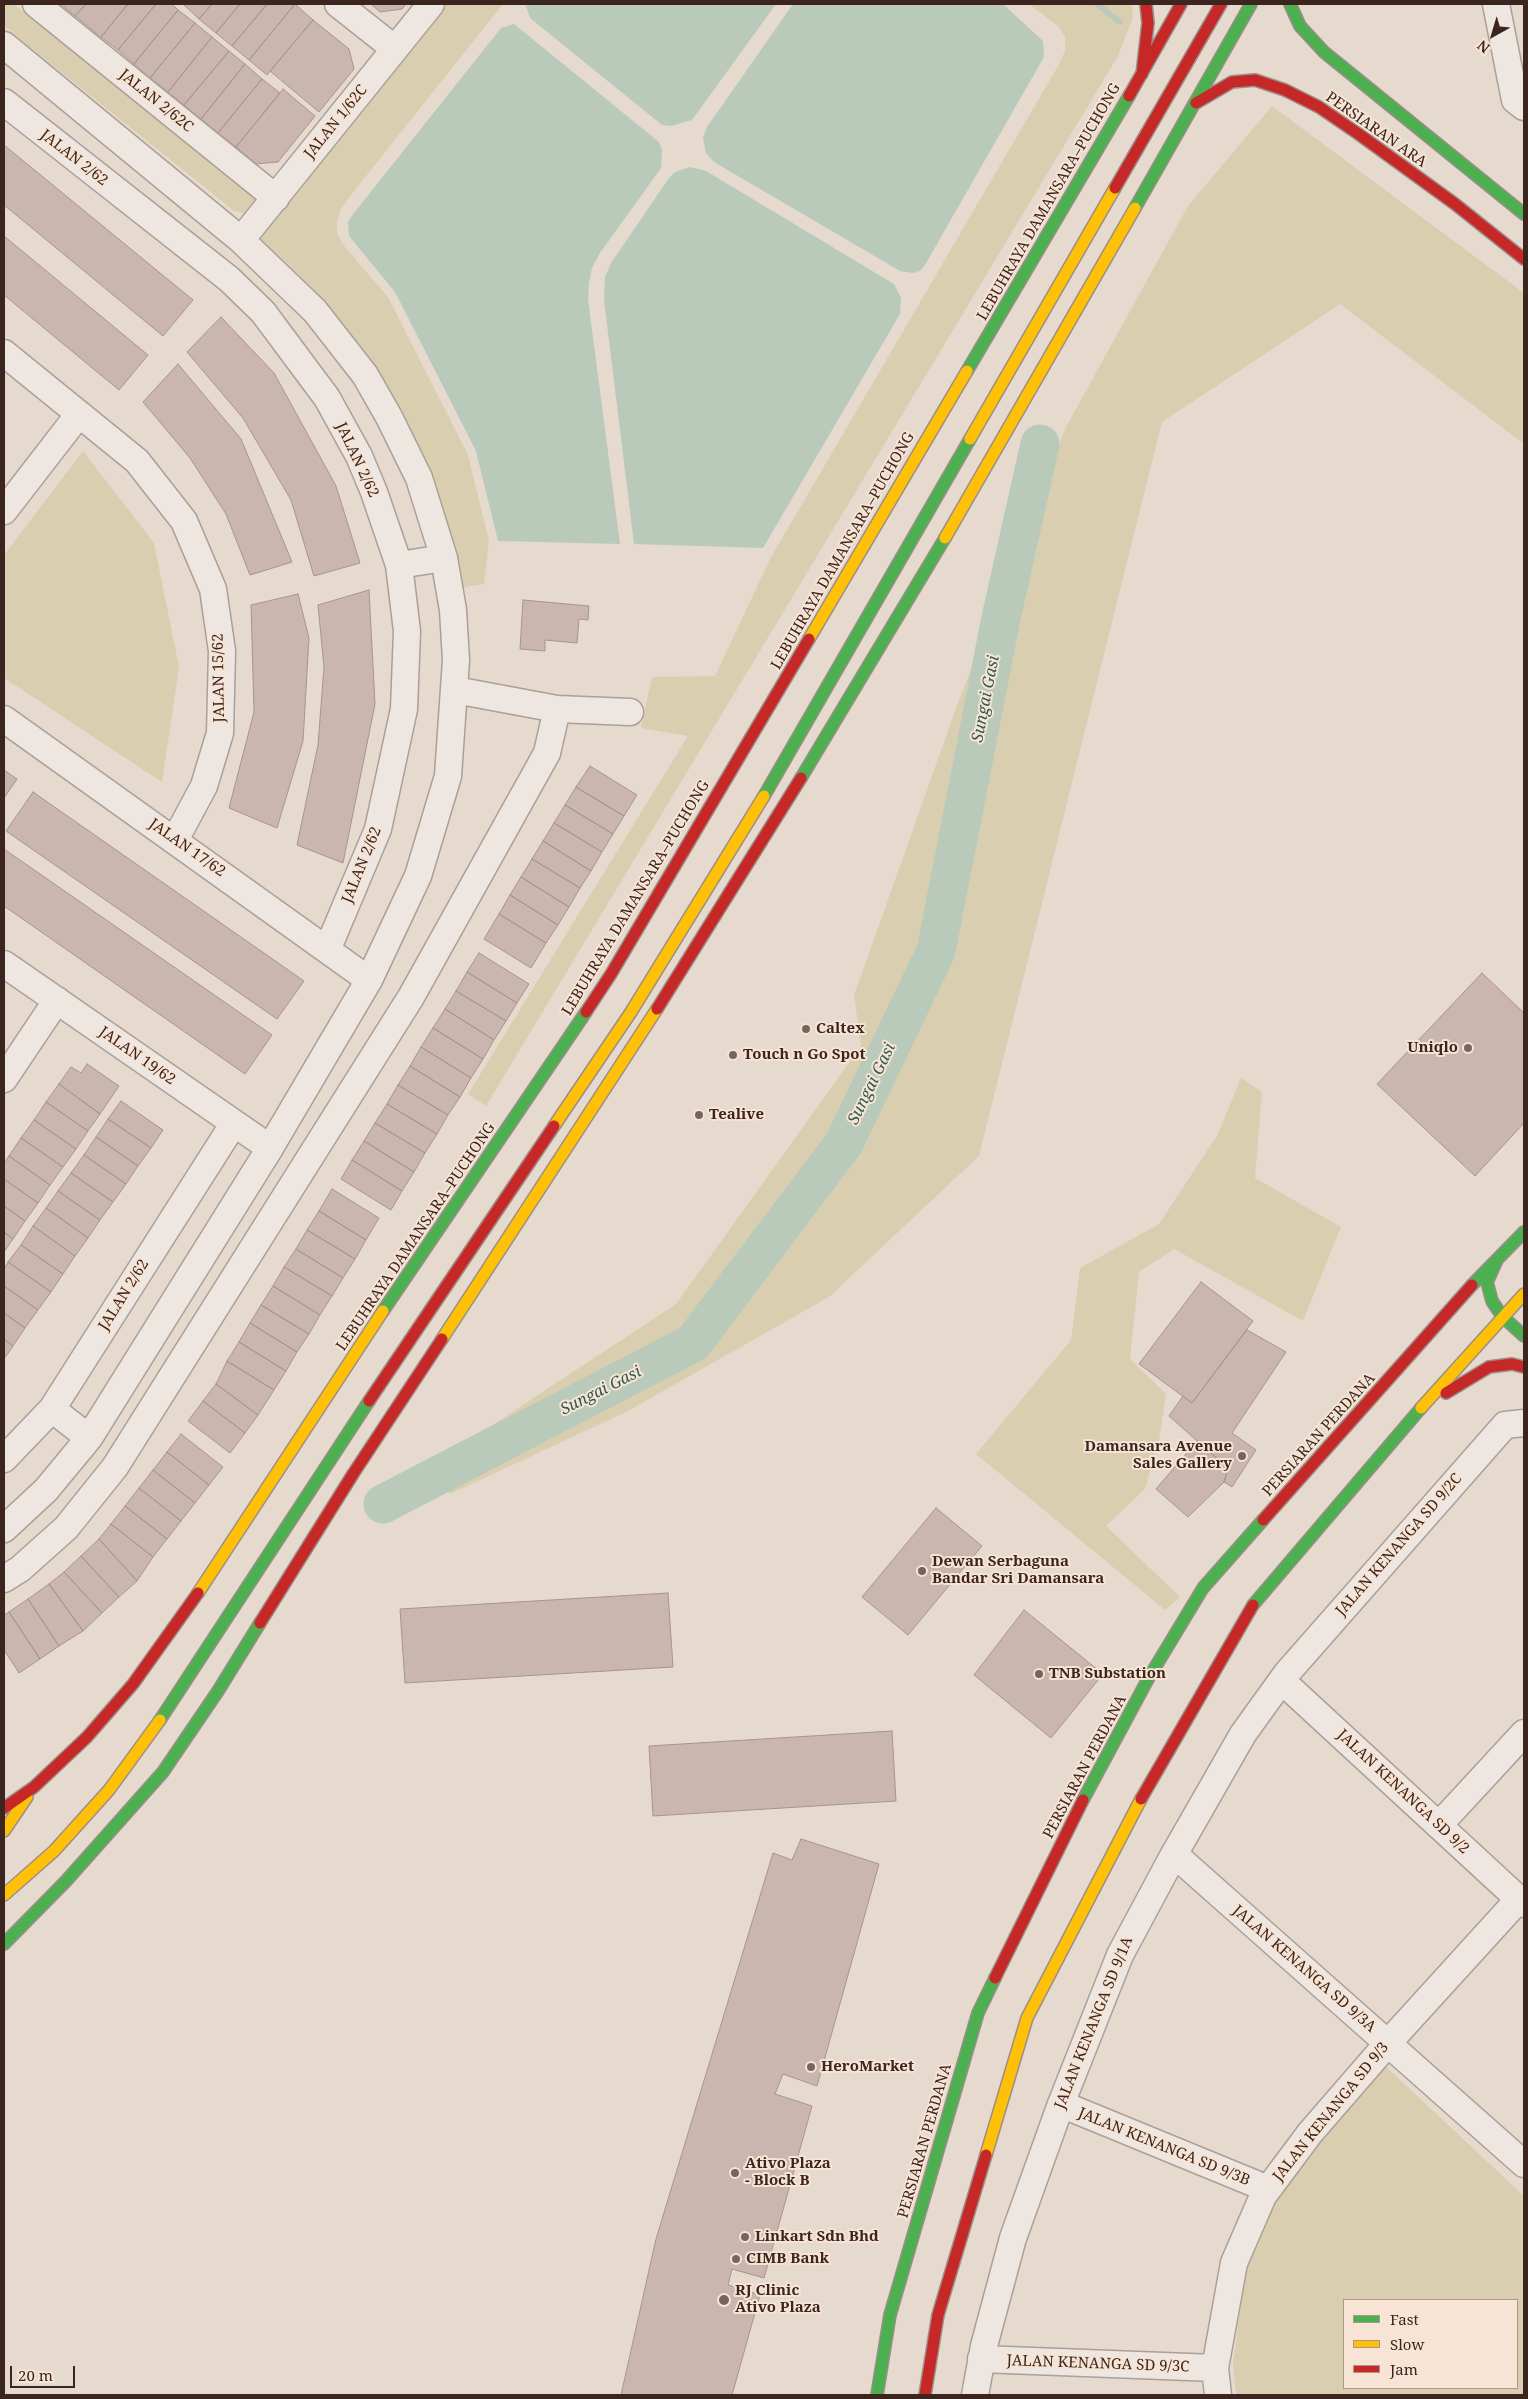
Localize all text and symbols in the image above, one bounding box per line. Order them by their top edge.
north arrow [1468,10,1518,60]
text: N [1473,36,1494,58]
street label: JALAN 2/62C [115,66,197,136]
street label: LEBUHRAYA DAMANSARA–PUCHONG [973,80,1125,324]
street label: JALAN 1/62C [301,81,371,163]
street label: PERSIARAN ARA [1322,88,1430,172]
street label: JALAN 2/62 [37,126,111,190]
street label: JALAN 2/62 [332,420,382,500]
street label: LEBUHRAYA DAMANSARA–PUCHONG [767,429,919,673]
street label: JALAN 15/62 [209,633,229,723]
water label: Sungai Gasi [968,654,1004,744]
street label: LEBUHRAYA DAMANSARA–PUCHONG [558,777,714,1019]
street label: JALAN 17/62 [145,815,229,881]
street label: JALAN 2/62 [339,824,385,906]
place label: Caltex [816,1020,865,1038]
street label: JALAN 19/62 [95,1023,179,1089]
marker: Caltex [800,1023,812,1035]
place label: Uniqlo [1407,1039,1458,1057]
water label: Sungai Gasi [844,1040,900,1128]
marker: Uniqlo [1462,1042,1474,1054]
place label: Touch n Go Spot [743,1046,865,1064]
marker: Touch n Go Spot [727,1049,739,1061]
place label: Tealive [709,1106,764,1124]
marker: Tealive [693,1109,705,1121]
street label: LEBUHRAYA DAMANSARA–PUCHONG [333,1120,499,1354]
street label: JALAN 2/62 [95,1256,153,1334]
water label: Sungai Gasi [557,1362,645,1420]
street label: PERSIARAN PERDANA [1259,1370,1379,1500]
place label: Damansara Avenue Sales Gallery [1084,1438,1232,1473]
marker: Damansara Avenue Sales Gallery [1236,1450,1248,1462]
street label: JALAN KENANGA SD 9/2C [1332,1470,1466,1620]
place label: Dewan Serbaguna Bandar Sri Damansara [932,1553,1104,1588]
marker: Dewan Serbaguna Bandar Sri Damansara [916,1565,928,1577]
place label: TNB Substation [1049,1665,1166,1683]
marker: TNB Substation [1033,1668,1045,1680]
street label: PERSIARAN PERDANA [1040,1692,1130,1842]
street label: JALAN KENANGA SD 9/2 [1333,1726,1473,1858]
street label: JALAN KENANGA SD 9/3A [1229,1902,1379,2036]
street label: JALAN KENANGA SD 9/1A [1051,1934,1137,2112]
street label: JALAN KENANGA SD 9/3 [1269,2039,1393,2185]
place label: HeroMarket [821,2058,914,2076]
marker: HeroMarket [805,2061,817,2073]
street label: PERSIARAN PERDANA [894,2062,956,2220]
street label: JALAN KENANGA SD 9/3B [1076,2104,1252,2190]
place label: Ativo Plaza - Block B [745,2155,831,2190]
marker: Ativo Plaza - Block B [729,2167,741,2179]
place label: Linkart Sdn Bhd [755,2228,879,2246]
marker: Linkart Sdn Bhd [739,2231,751,2243]
place label: CIMB Bank [746,2250,829,2268]
marker: CIMB Bank [730,2253,742,2265]
place label: RJ Clinic Ativo Plaza [735,2282,821,2317]
marker: RJ Clinic Ativo Plaza [717,2293,731,2307]
legend [1343,2299,1518,2389]
text: Fast [1390,2309,1419,2329]
text: Slow [1390,2334,1424,2354]
street label: JALAN KENANGA SD 9/3C [1006,2352,1190,2376]
scale bar [12,2356,78,2388]
text: Jam [1390,2359,1418,2379]
text: 20 m [18,2365,53,2385]

